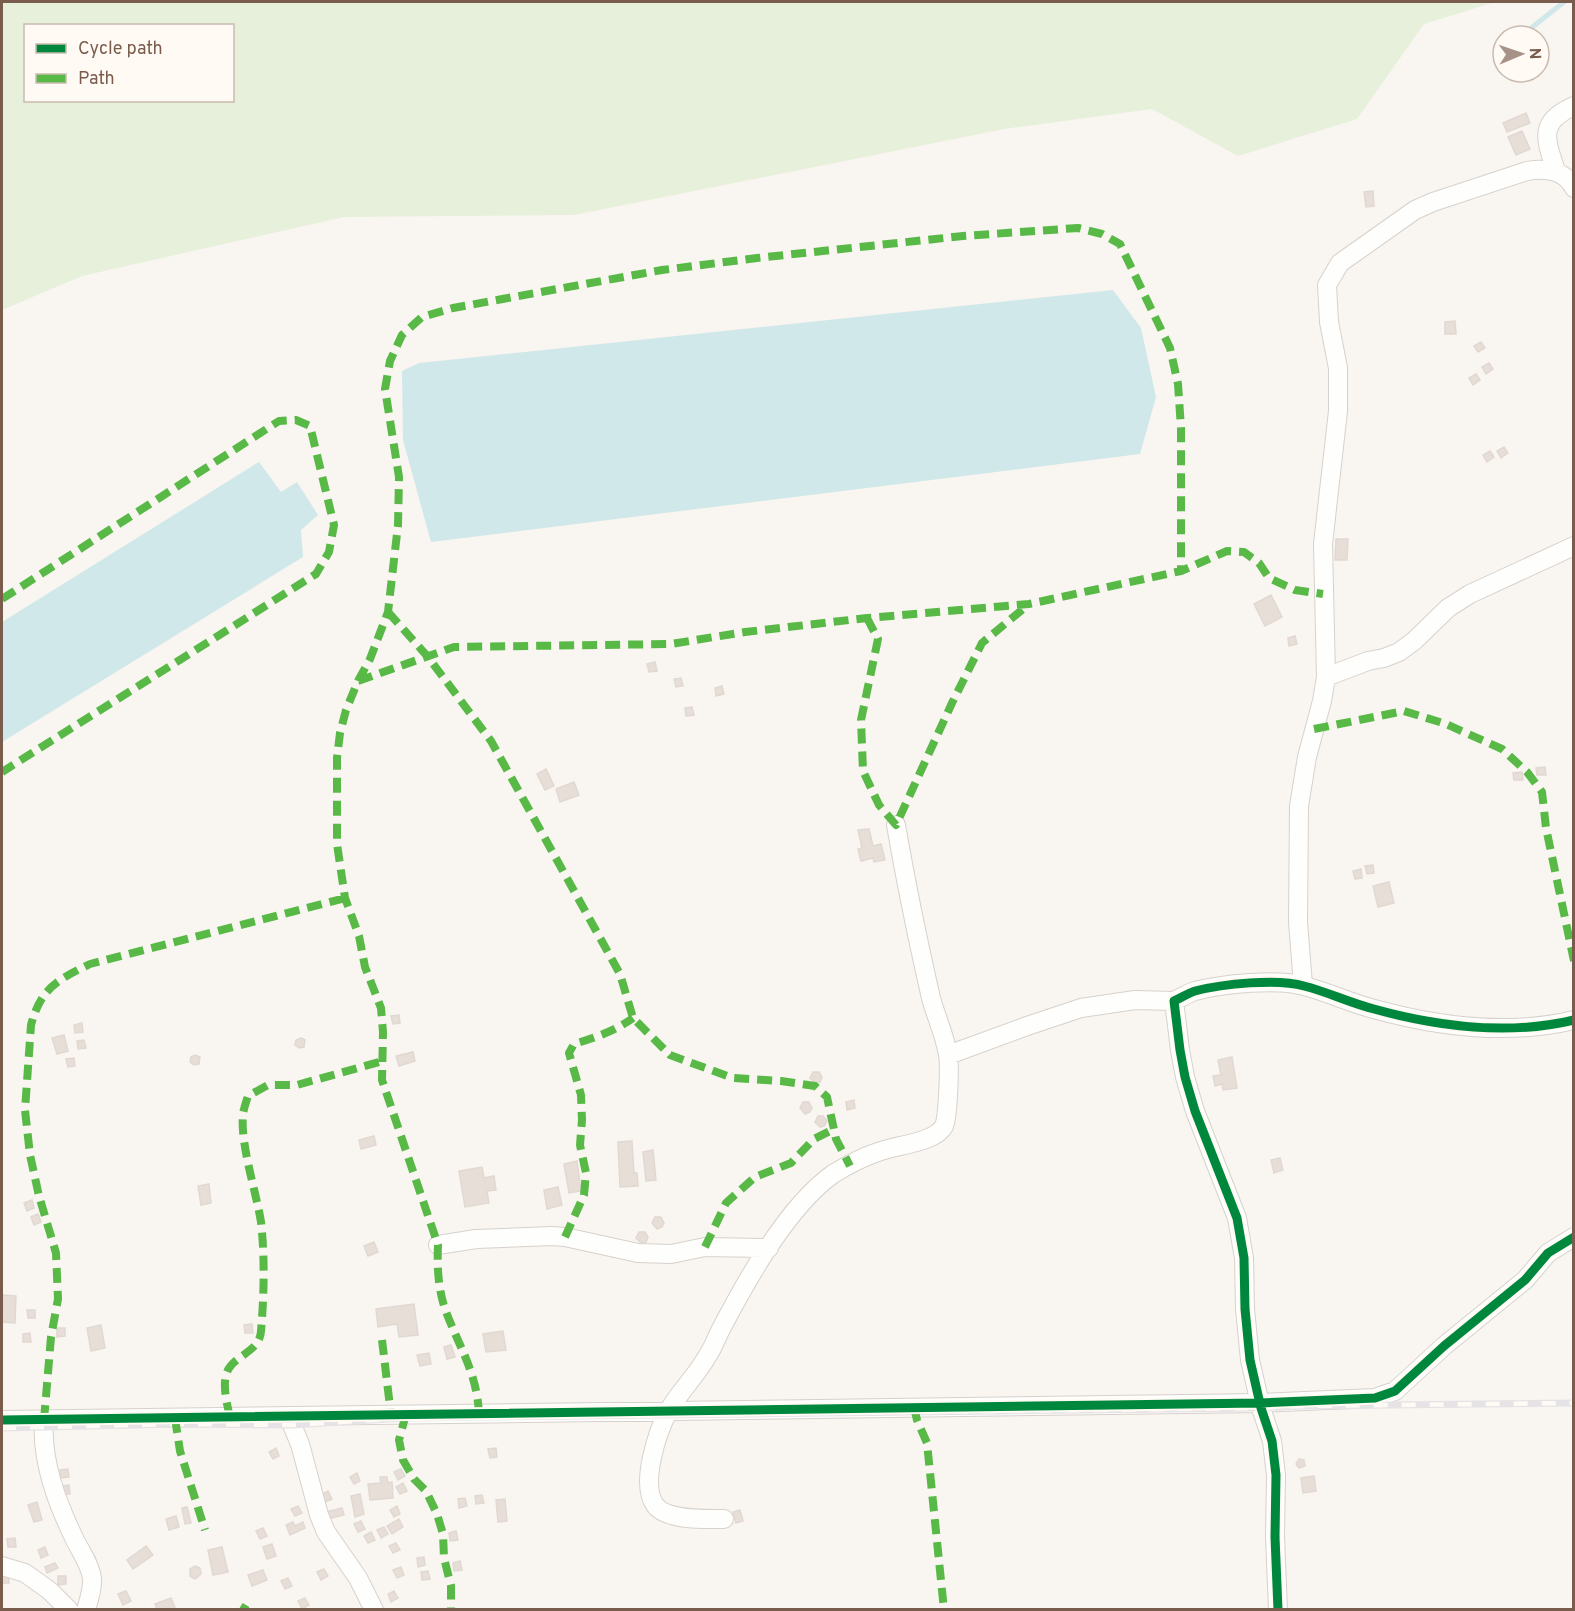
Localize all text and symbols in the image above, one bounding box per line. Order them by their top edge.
legend [24,24,234,102]
north arrow [1491,24,1551,84]
text: Cycle path [78,38,163,61]
text: N [1524,47,1544,60]
text: Path [78,68,115,91]

